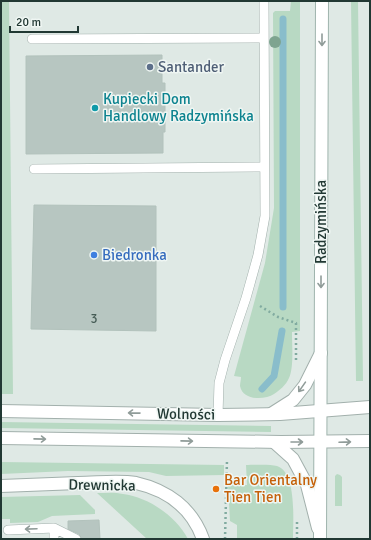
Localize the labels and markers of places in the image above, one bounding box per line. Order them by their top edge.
place label: Santander [158,58,225,76]
marker: Santander [145,62,155,72]
place label: Kupiecki Dom Handlowy Radzymińska [103,90,254,125]
marker: Kupiecki Dom Handlowy Radzymińska [90,103,100,113]
place label: Biedronka [102,246,167,264]
marker: Biedronka [89,250,99,260]
place label: Bar Orientalny Tien Tien [224,471,317,506]
marker: Bar Orientalny Tien Tien [211,484,221,494]

